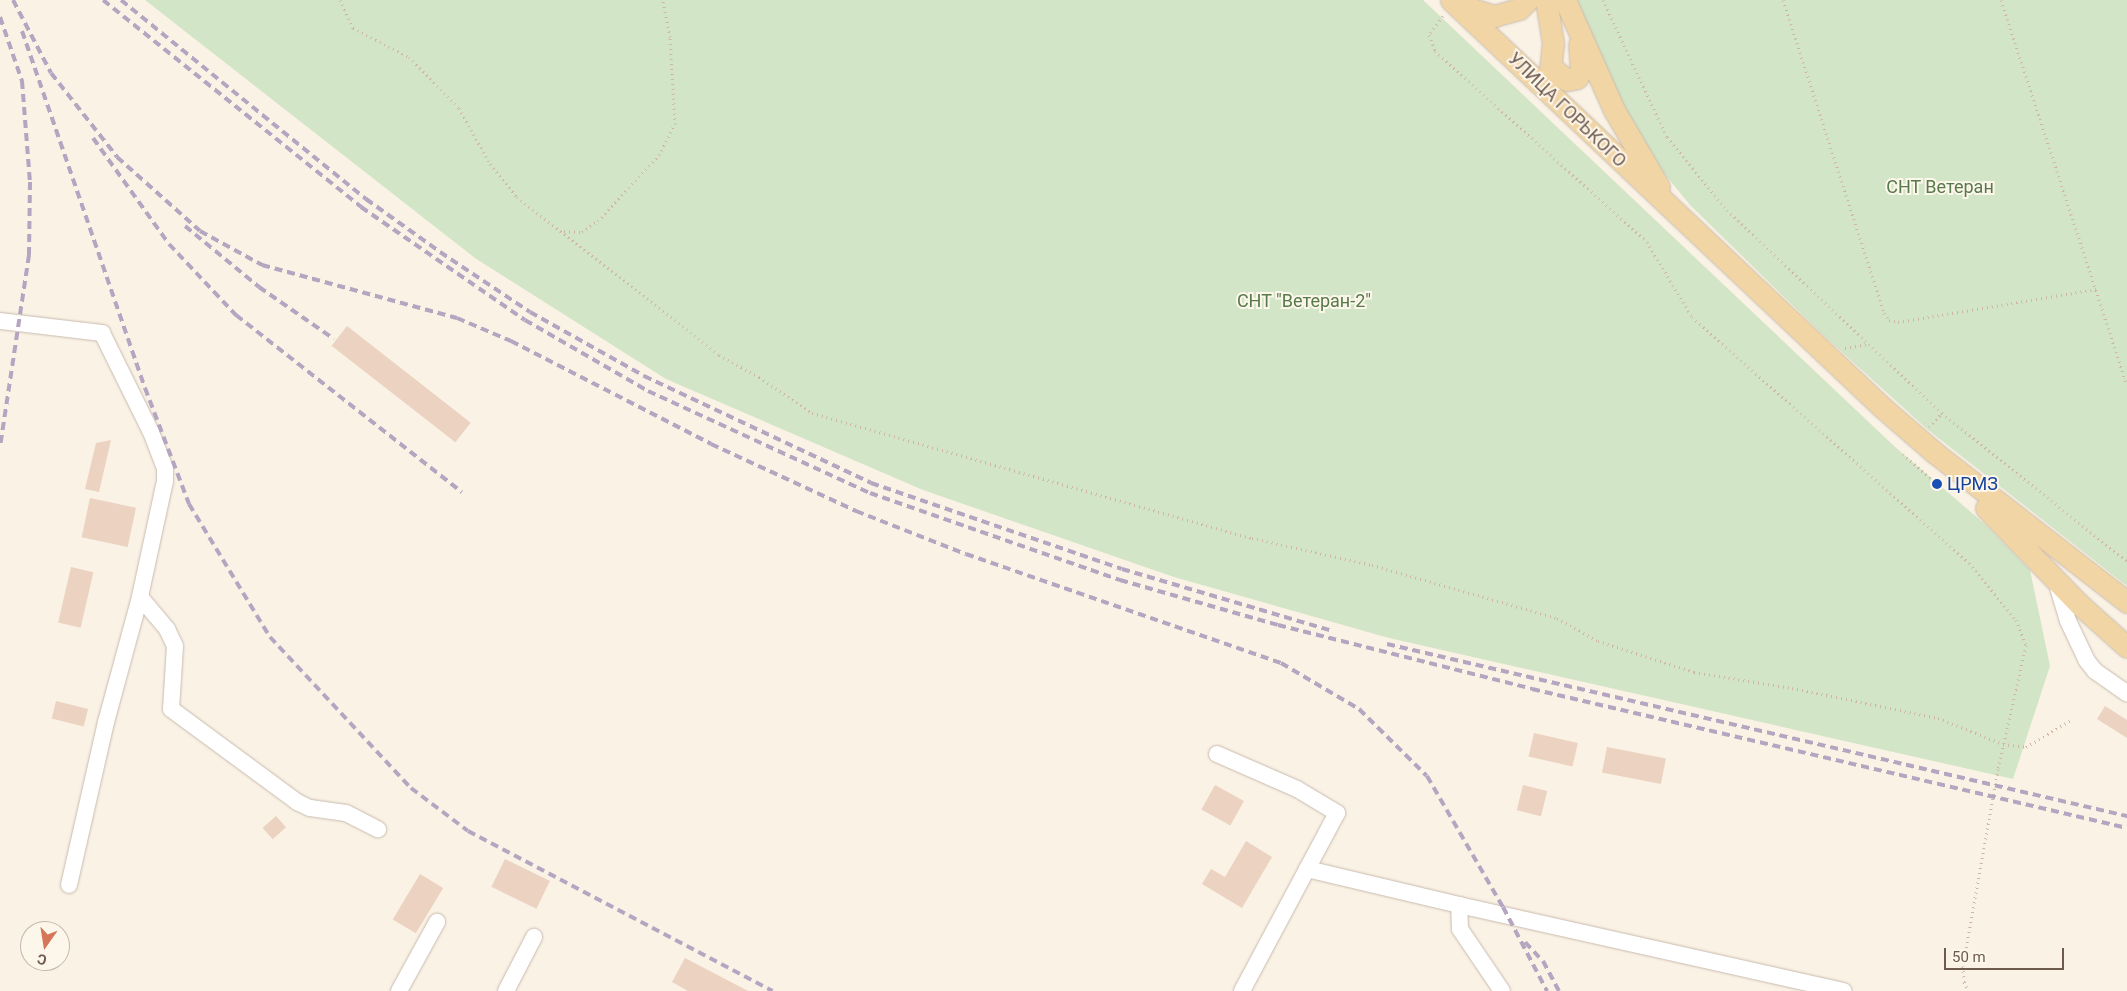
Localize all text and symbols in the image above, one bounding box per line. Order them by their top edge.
street label: УЛИЦА ГОРЬКОГО [1503,48,1631,172]
park label: СНТ Ветеран [1886,176,1994,198]
park label: СНТ "Ветеран-2" [1237,290,1371,312]
place label: ЦРМЗ [1947,473,1998,495]
marker: ЦРМЗ [1931,478,1943,490]
north arrow [20,921,70,971]
scale bar [1947,938,2067,970]
text: 50 m [1952,948,1986,966]
text: С [36,951,48,968]

